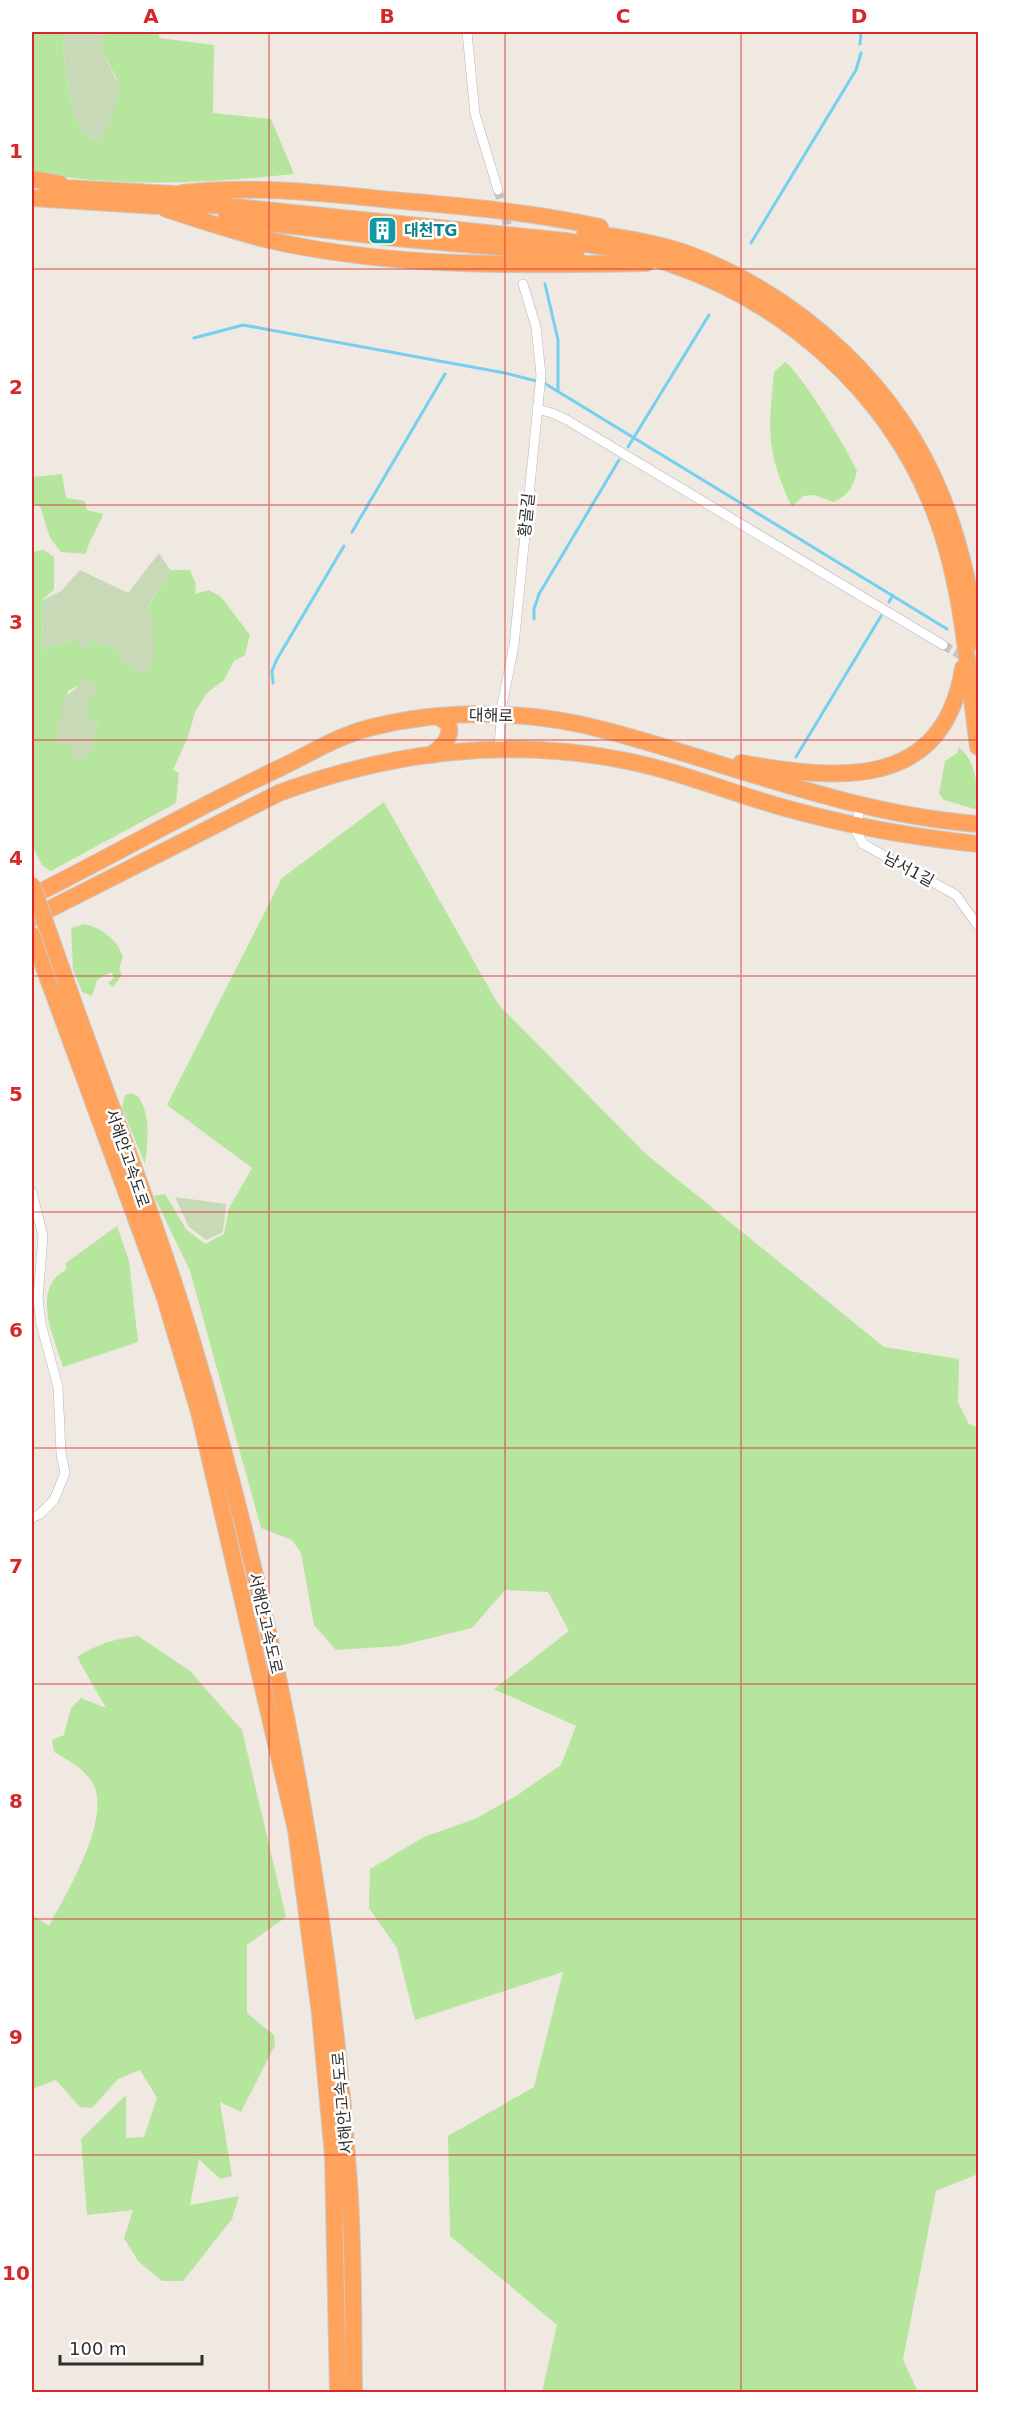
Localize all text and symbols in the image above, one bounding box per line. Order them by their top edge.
text: A [143,4,159,28]
text: B [379,4,395,28]
text: C [616,4,630,28]
text: D [851,4,867,28]
text: 1 [9,139,23,163]
building icon: 대천TG [367,214,399,246]
place label: 대천TG [404,221,458,240]
text: 2 [9,375,23,399]
street label: 황골길 [515,492,538,538]
text: 3 [9,610,23,634]
street label: 대해로 [469,706,514,725]
text: 4 [9,846,23,870]
street label: 남서1길 [880,848,937,891]
text: 5 [9,1082,23,1106]
street label: 서해안고속도로 [102,1106,153,1210]
text: 6 [9,1318,23,1342]
text: 7 [9,1554,23,1578]
street label: 서해안고속도로 [245,1571,286,1676]
text: 8 [9,1789,23,1813]
text: 9 [9,2025,23,2049]
street label: 서해안고속도로 [329,2051,356,2155]
text: 10 [2,2261,30,2285]
scale bar [60,2328,202,2366]
text: 100 m [69,2338,127,2359]

